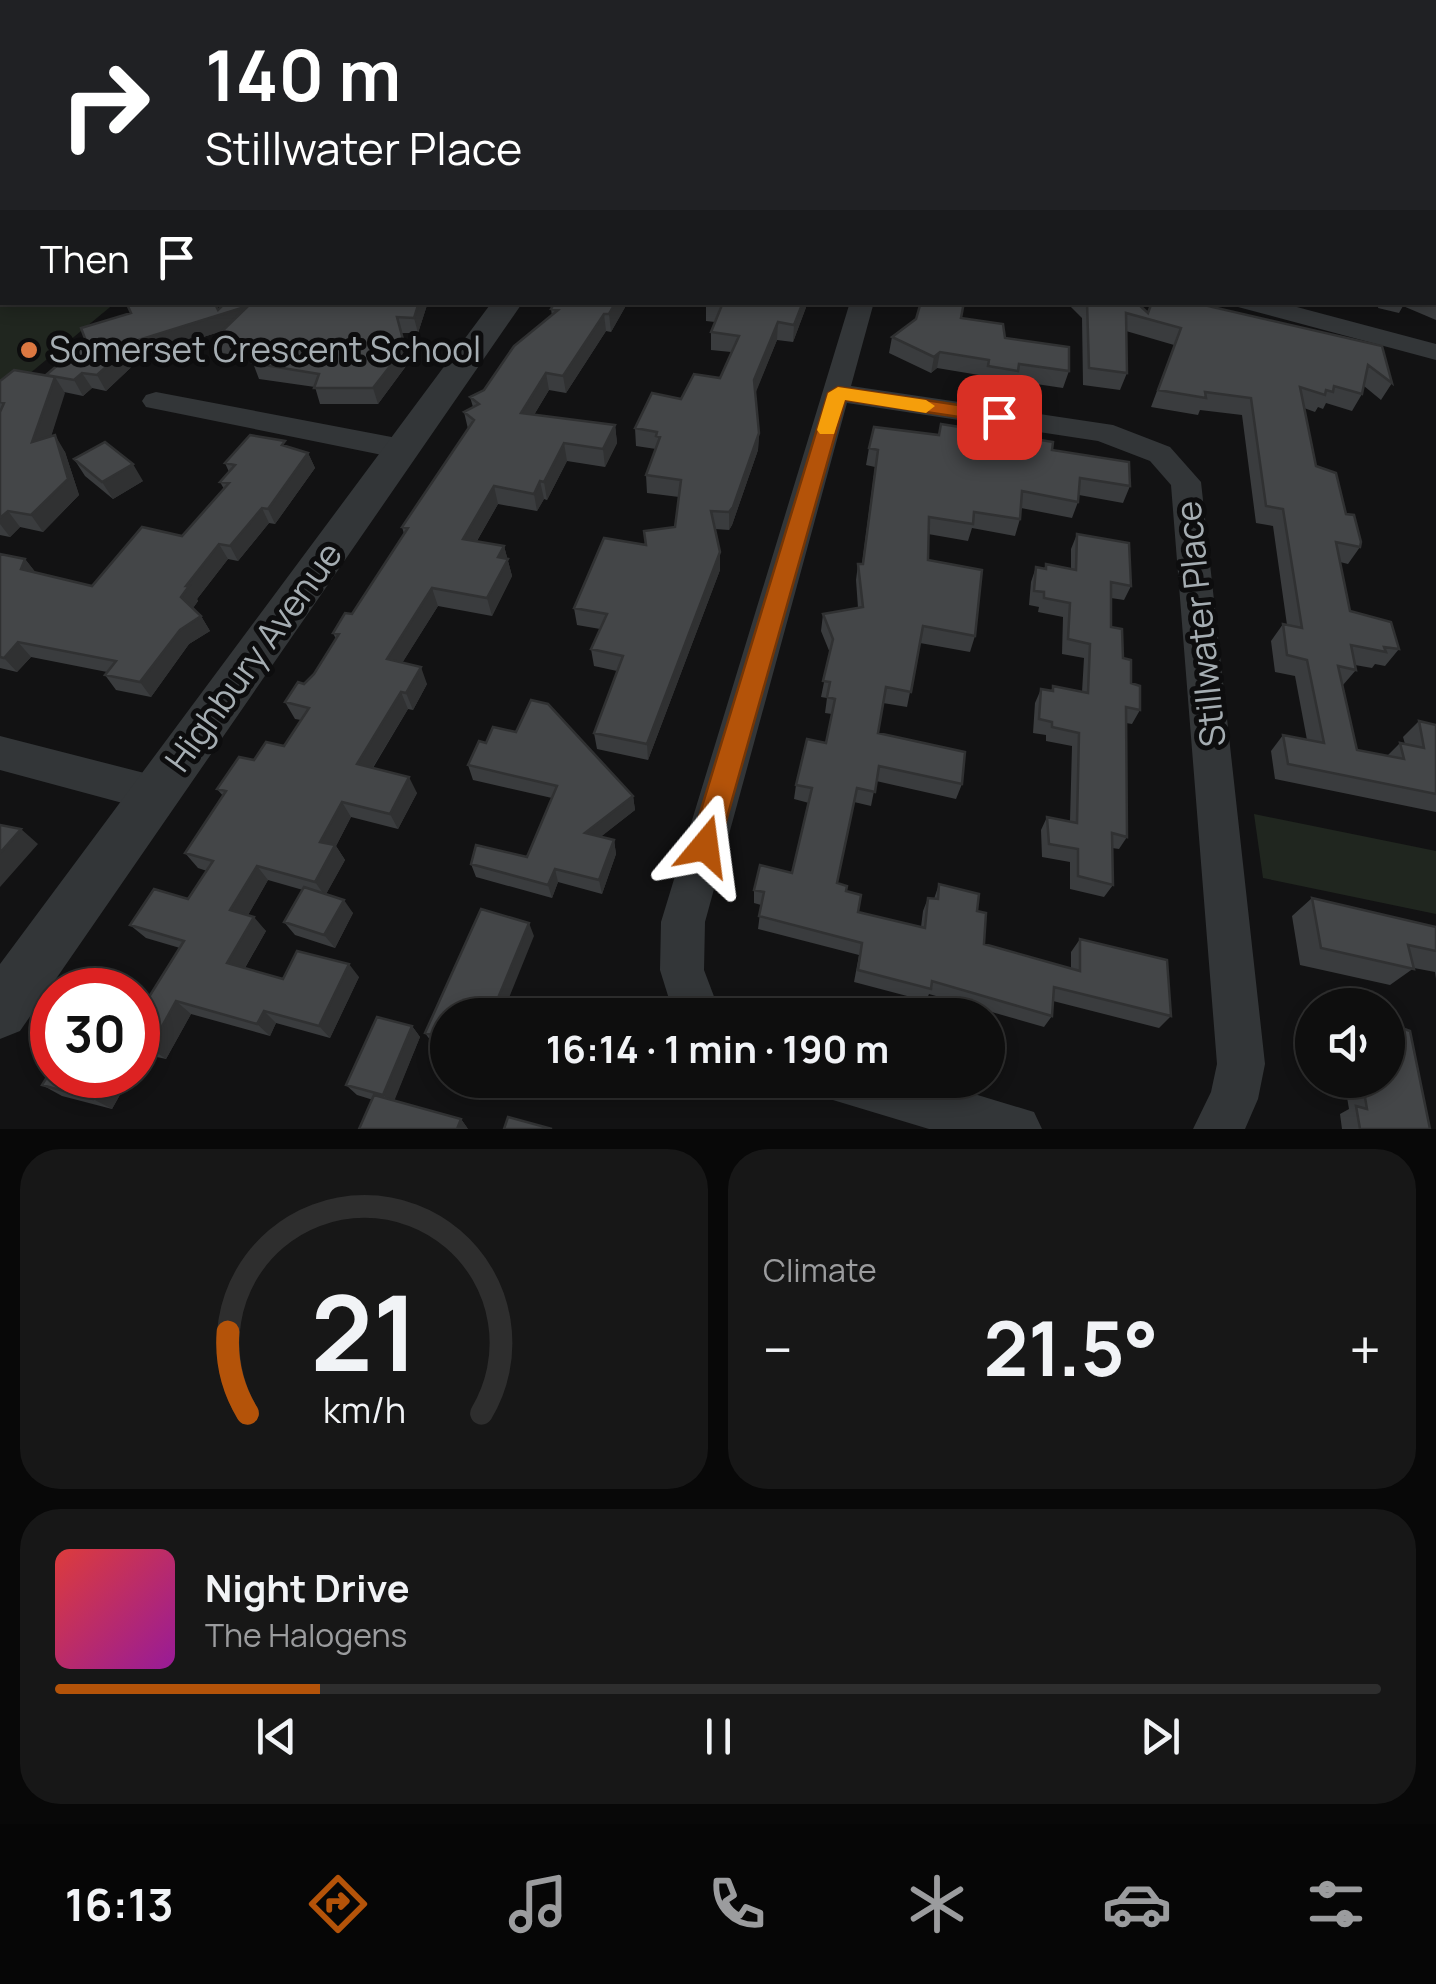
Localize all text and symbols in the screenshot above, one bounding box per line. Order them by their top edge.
text: 140 m [205,26,401,122]
icon: right [40,40,170,170]
text: Stillwater Place [205,117,522,179]
icon: arrive [149,230,204,285]
text: Then [40,232,129,284]
place label: Somerset Crescent School [49,325,481,373]
marker: Somerset Crescent School [18,339,40,361]
pin [957,375,1042,460]
icon: arrive [972,390,1027,445]
street label: Stillwater Place [1163,499,1237,749]
street label: Highbury Avenue [154,532,353,781]
position arrow [653,794,757,898]
speed limit sign: 30 [30,968,160,1098]
map controls [1295,988,1405,1098]
button: sound [1295,988,1405,1098]
text: 16:14 · 1 min · 190 m [546,1022,889,1074]
text: Climate [763,1248,877,1292]
text: 21 [310,1260,418,1402]
text: 21.5° [984,1296,1158,1399]
text: − [763,1311,793,1387]
text: + [1349,1311,1381,1387]
text: km/h [322,1385,406,1434]
text: Night Drive [205,1561,410,1613]
text: The Halogens [205,1613,407,1657]
icon: previous [249,1709,304,1764]
icon: pause [691,1709,746,1764]
icon: next [1133,1709,1188,1764]
icon: directions [303,1869,373,1939]
icon: music [503,1869,573,1939]
icon: phone [702,1869,772,1939]
icon: climate [902,1869,972,1939]
icon: car [1102,1869,1172,1939]
icon: filters [1301,1869,1371,1939]
text: 16:13 [65,1873,174,1935]

